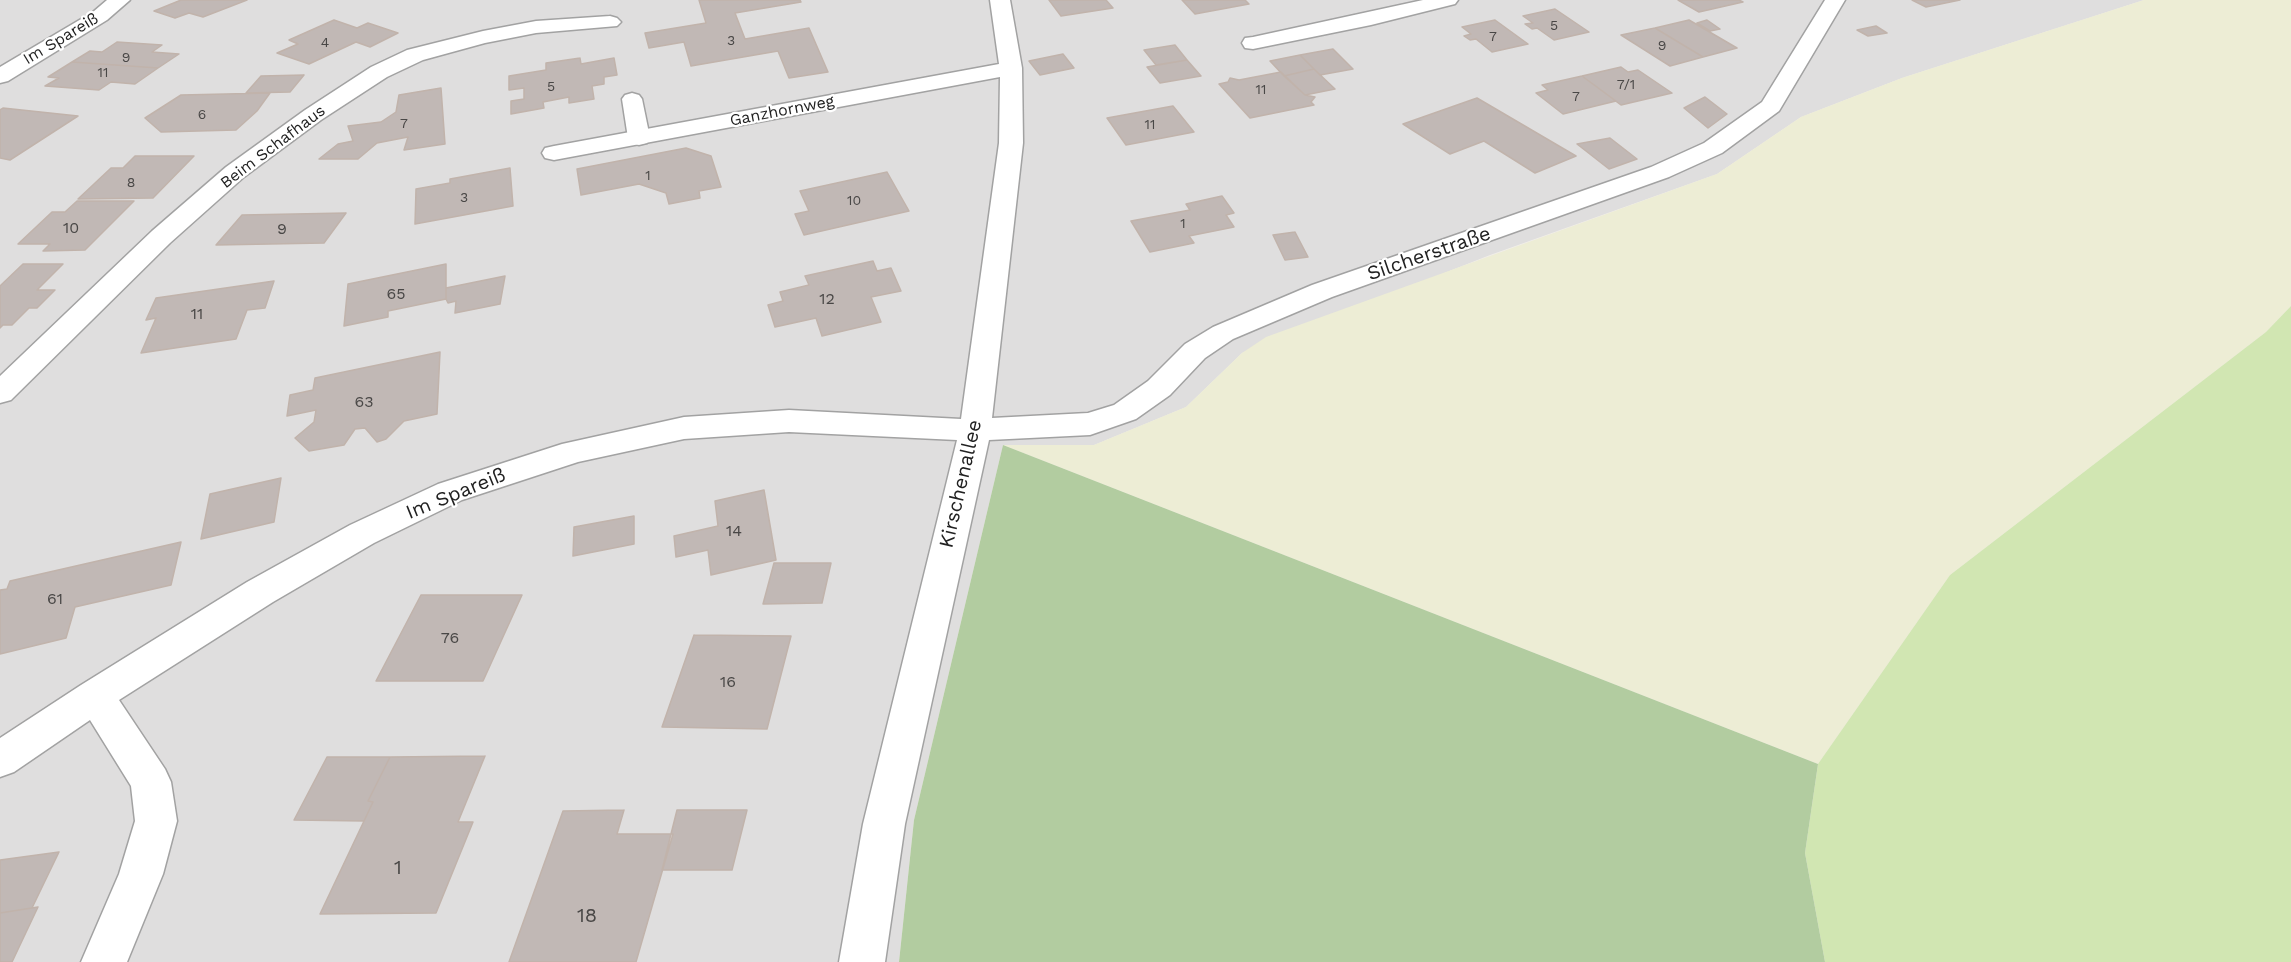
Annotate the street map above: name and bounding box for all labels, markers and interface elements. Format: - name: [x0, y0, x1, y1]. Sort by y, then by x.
- street label: Im Spareiß: [20, 9, 102, 69]
- house number: 5: [1550, 18, 1558, 34]
- house number: 7: [1489, 29, 1497, 45]
- house number: 3: [727, 33, 735, 49]
- house number: 4: [321, 35, 329, 51]
- house number: 9: [1658, 38, 1666, 54]
- house number: 9: [122, 50, 130, 66]
- house number: 11: [98, 65, 108, 81]
- house number: 7/1: [1617, 77, 1635, 93]
- house number: 5: [547, 79, 555, 95]
- house number: 11: [1256, 82, 1266, 98]
- house number: 7: [1572, 89, 1580, 105]
- street label: Ganzhornweg: [728, 91, 836, 131]
- street label: Beim Schafhaus: [217, 101, 329, 193]
- house number: 6: [198, 107, 206, 123]
- house number: 7: [400, 116, 408, 132]
- house number: 11: [1145, 117, 1155, 133]
- house number: 1: [645, 168, 651, 184]
- house number: 8: [127, 175, 135, 191]
- house number: 3: [460, 190, 468, 206]
- house number: 10: [847, 193, 861, 209]
- house number: 1: [1180, 216, 1186, 232]
- house number: 10: [63, 218, 79, 238]
- house number: 9: [277, 219, 287, 239]
- street label: Silcherstraße: [1364, 222, 1494, 286]
- house number: 65: [386, 284, 406, 304]
- house number: 12: [819, 289, 835, 309]
- house number: 11: [191, 304, 203, 324]
- house number: 63: [354, 392, 374, 412]
- street label: Kirschenallee: [935, 418, 987, 550]
- street label: Im Spareiß: [403, 463, 509, 525]
- house number: 14: [726, 521, 742, 541]
- house number: 61: [47, 589, 63, 609]
- house number: 76: [441, 628, 459, 648]
- house number: 16: [720, 672, 736, 692]
- house number: 1: [394, 856, 402, 880]
- house number: 18: [577, 904, 597, 928]

